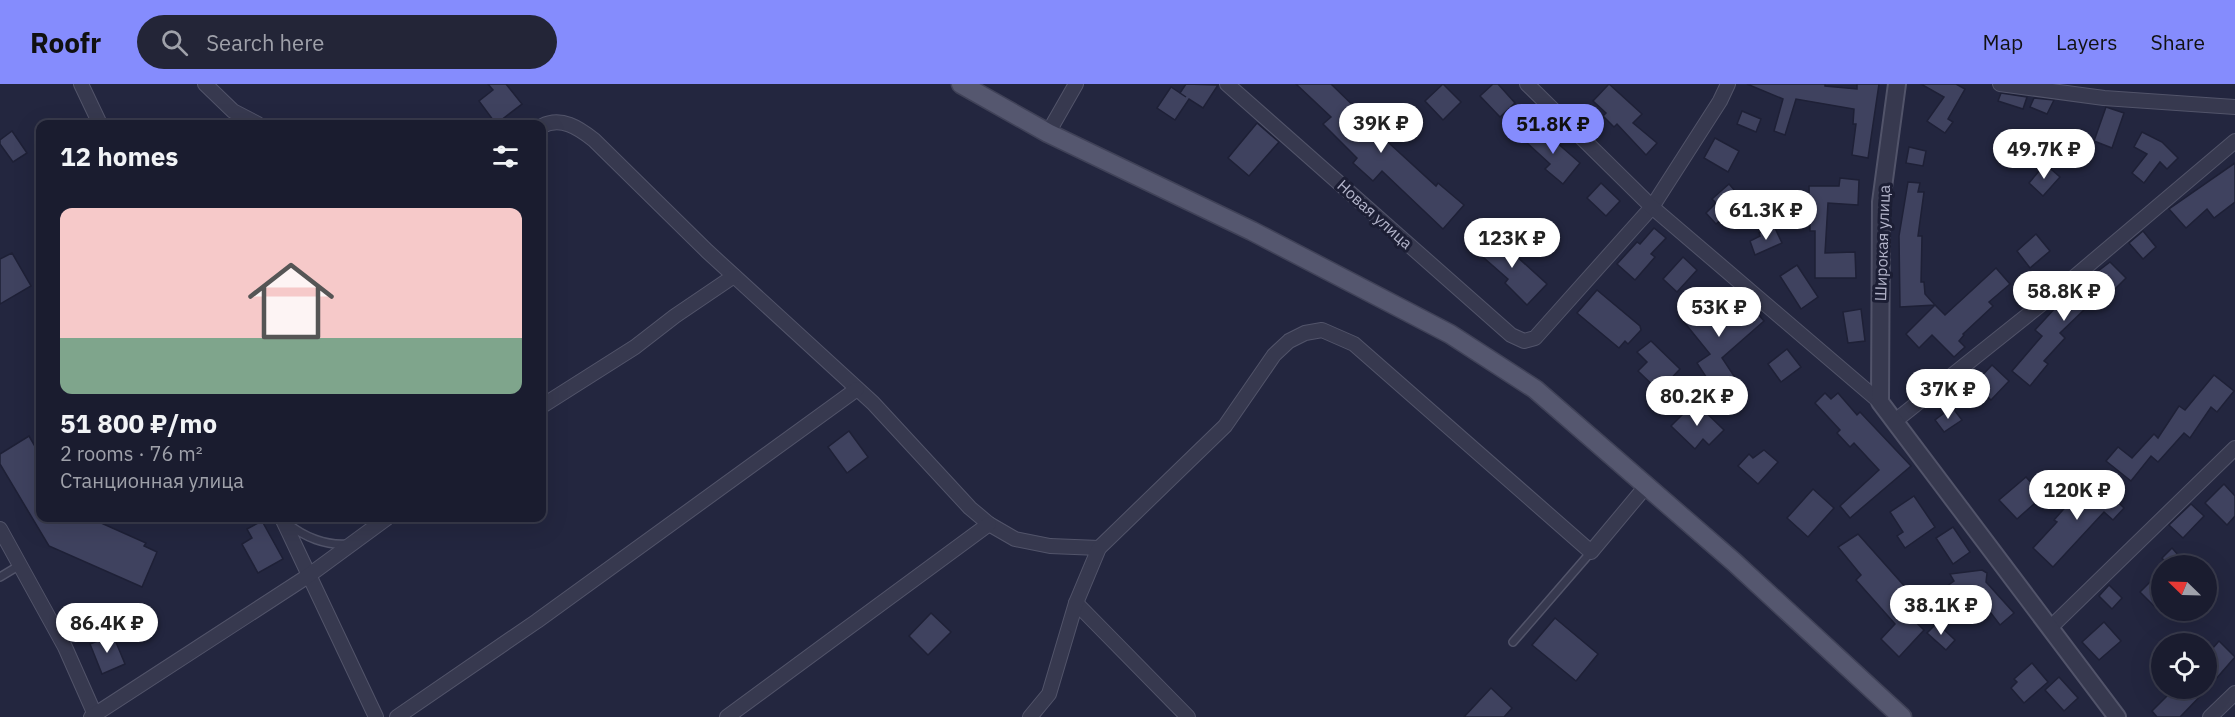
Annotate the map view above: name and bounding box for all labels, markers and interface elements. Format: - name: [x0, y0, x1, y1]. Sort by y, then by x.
- search box: [137, 15, 557, 69]
- text: Roofr: [30, 24, 101, 61]
- icon: search: [158, 26, 191, 59]
- text: Search here: [206, 28, 324, 57]
- text: Map: [1983, 28, 2023, 56]
- text: Layers: [2056, 28, 2118, 56]
- text: Share: [2151, 28, 2205, 56]
- pin: 39K ₽: [1339, 103, 1423, 154]
- pin: 51.8K ₽: [1498, 104, 1608, 155]
- text: 39K ₽: [1353, 109, 1409, 136]
- text: 51.8K ₽: [1516, 110, 1590, 137]
- pin: 49.7K ₽: [1989, 129, 2099, 180]
- text: 49.7K ₽: [2007, 135, 2081, 162]
- text: 12 homes: [60, 139, 178, 173]
- icon: filters: [489, 140, 522, 173]
- street label: Новая улица: [1333, 175, 1417, 253]
- street label: Широкая улица: [1870, 184, 1894, 302]
- pin: 61.3K ₽: [1711, 190, 1821, 241]
- text: 61.3K ₽: [1729, 196, 1803, 223]
- pin: 123K ₽: [1463, 218, 1561, 269]
- text: 123K ₽: [1478, 224, 1546, 251]
- icon: home: [237, 247, 345, 355]
- pin: 58.8K ₽: [2009, 271, 2119, 322]
- text: 58.8K ₽: [2027, 277, 2101, 304]
- pin: 53K ₽: [1677, 287, 1761, 338]
- text: 53K ₽: [1691, 293, 1747, 320]
- pin: 37K ₽: [1906, 369, 1990, 420]
- text: 37K ₽: [1920, 375, 1976, 402]
- pin: 80.2K ₽: [1642, 376, 1752, 427]
- text: 80.2K ₽: [1660, 382, 1734, 409]
- text: 51 800 ₽/mo: [60, 406, 217, 440]
- text: 2 rooms · 76 m²: [60, 440, 203, 467]
- text: Станционная улица: [60, 467, 244, 494]
- pin: 120K ₽: [2028, 470, 2126, 521]
- text: 120K ₽: [2043, 476, 2111, 503]
- north arrow: [2151, 555, 2217, 621]
- map controls: [2151, 555, 2217, 699]
- pin: 38.1K ₽: [1886, 585, 1996, 636]
- text: 38.1K ₽: [1904, 591, 1978, 618]
- pin: 86.4K ₽: [52, 603, 162, 654]
- text: 86.4K ₽: [70, 609, 144, 636]
- button: locate: [2151, 633, 2217, 699]

